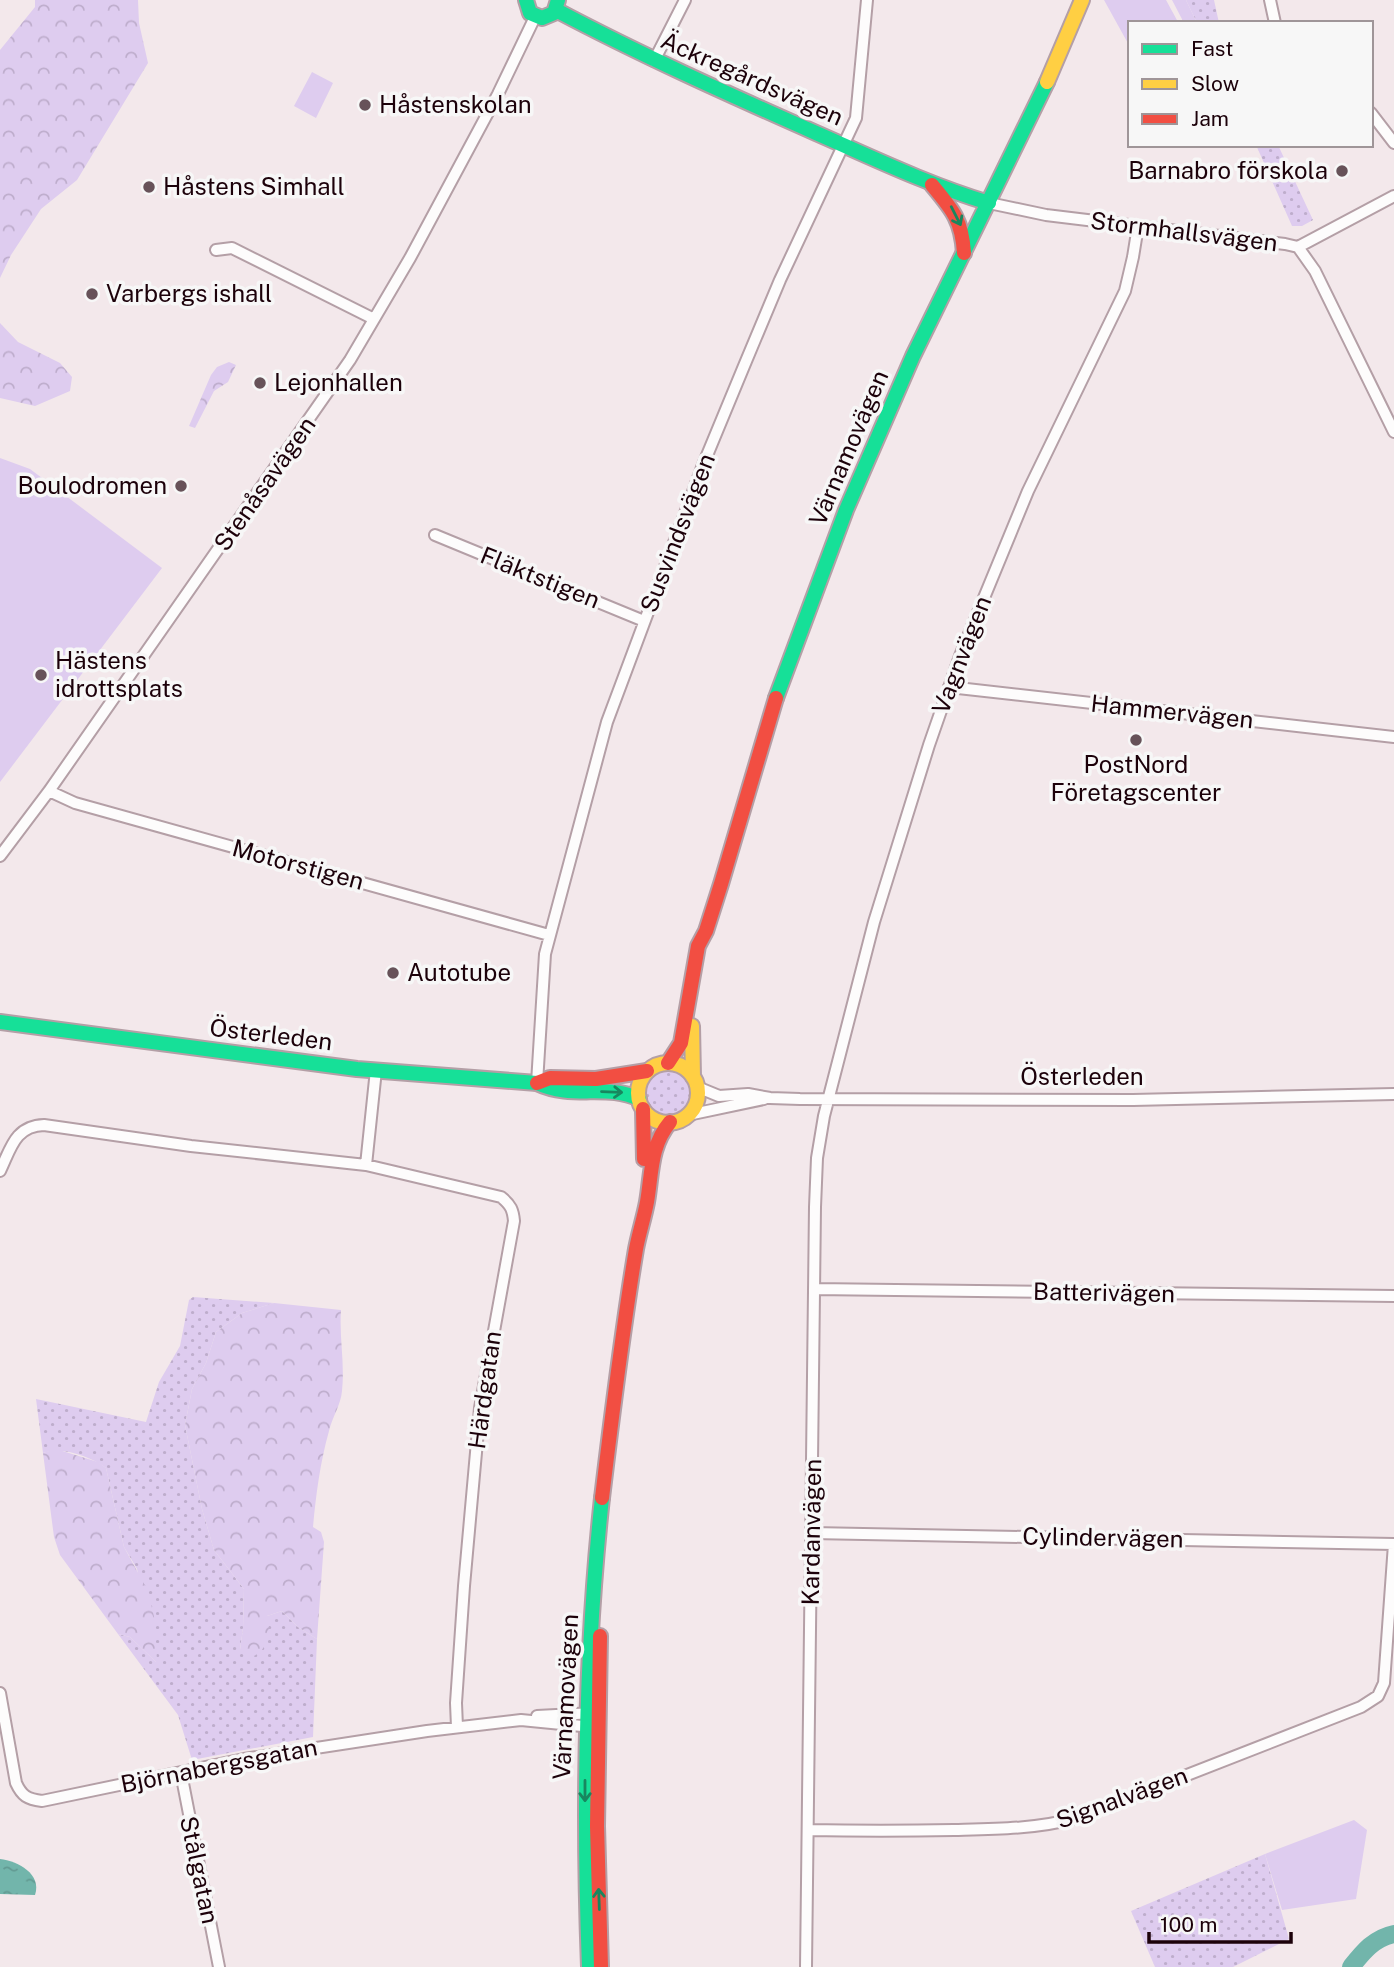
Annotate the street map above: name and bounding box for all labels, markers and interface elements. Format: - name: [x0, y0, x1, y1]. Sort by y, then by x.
- legend: [1128, 21, 1373, 147]
- street label: Äckregårdsvägen: [657, 25, 848, 131]
- text: Fast: [1191, 36, 1233, 61]
- text: Slow: [1191, 71, 1239, 96]
- place label: Håstenskolan: [379, 90, 532, 118]
- marker: Håstenskolan: [357, 97, 373, 113]
- text: Jam: [1191, 106, 1229, 131]
- place label: Barnabro förskola: [1128, 156, 1328, 184]
- marker: Barnabro förskola: [1334, 163, 1350, 179]
- place label: Håstens Simhall: [163, 172, 345, 200]
- marker: Håstens Simhall: [141, 179, 157, 195]
- one-way arrow: [949, 205, 963, 226]
- street label: Stormhallsvägen: [1089, 206, 1279, 256]
- place label: Varbergs ishall: [106, 279, 272, 307]
- marker: Varbergs ishall: [84, 286, 100, 302]
- street label: Värnamovägen: [803, 366, 893, 529]
- place label: Lejonhallen: [274, 368, 403, 396]
- marker: Lejonhallen: [252, 375, 268, 391]
- street label: Stenåsavägen: [208, 411, 321, 556]
- street label: Susvindsvägen: [634, 449, 720, 616]
- place label: Boulodromen: [18, 471, 167, 499]
- marker: Boulodromen: [173, 478, 189, 494]
- street label: Fläktstigen: [477, 540, 604, 614]
- street label: Vagnvägen: [926, 592, 996, 717]
- place label: Hästens idrottsplats: [55, 646, 183, 702]
- marker: Hästens idrottsplats: [33, 667, 49, 683]
- street label: Hammervägen: [1089, 689, 1255, 733]
- marker: PostNord Företagscenter: [1128, 732, 1144, 748]
- place label: PostNord Företagscenter: [1051, 750, 1221, 806]
- street label: Motorstigen: [229, 833, 367, 895]
- place label: Autotube: [407, 958, 511, 986]
- marker: Autotube: [385, 965, 401, 981]
- street label: Österleden: [208, 1012, 334, 1055]
- street label: Österleden: [1020, 1061, 1144, 1090]
- one-way arrow: [600, 1085, 623, 1098]
- street label: Batterivägen: [1033, 1277, 1175, 1307]
- street label: Härdgatan: [462, 1329, 506, 1451]
- street label: Kardanvägen: [796, 1458, 826, 1606]
- street label: Cylindervägen: [1022, 1522, 1184, 1552]
- street label: Värnamovägen: [547, 1613, 583, 1781]
- street label: Björnabergsgatan: [118, 1732, 319, 1798]
- street label: Signalvägen: [1052, 1760, 1191, 1834]
- one-way arrow: [578, 1779, 592, 1802]
- street label: Stålgatan: [175, 1813, 225, 1926]
- one-way arrow: [592, 1888, 605, 1911]
- scale bar: [1149, 1900, 1291, 1944]
- text: 100 m: [1160, 1912, 1217, 1937]

